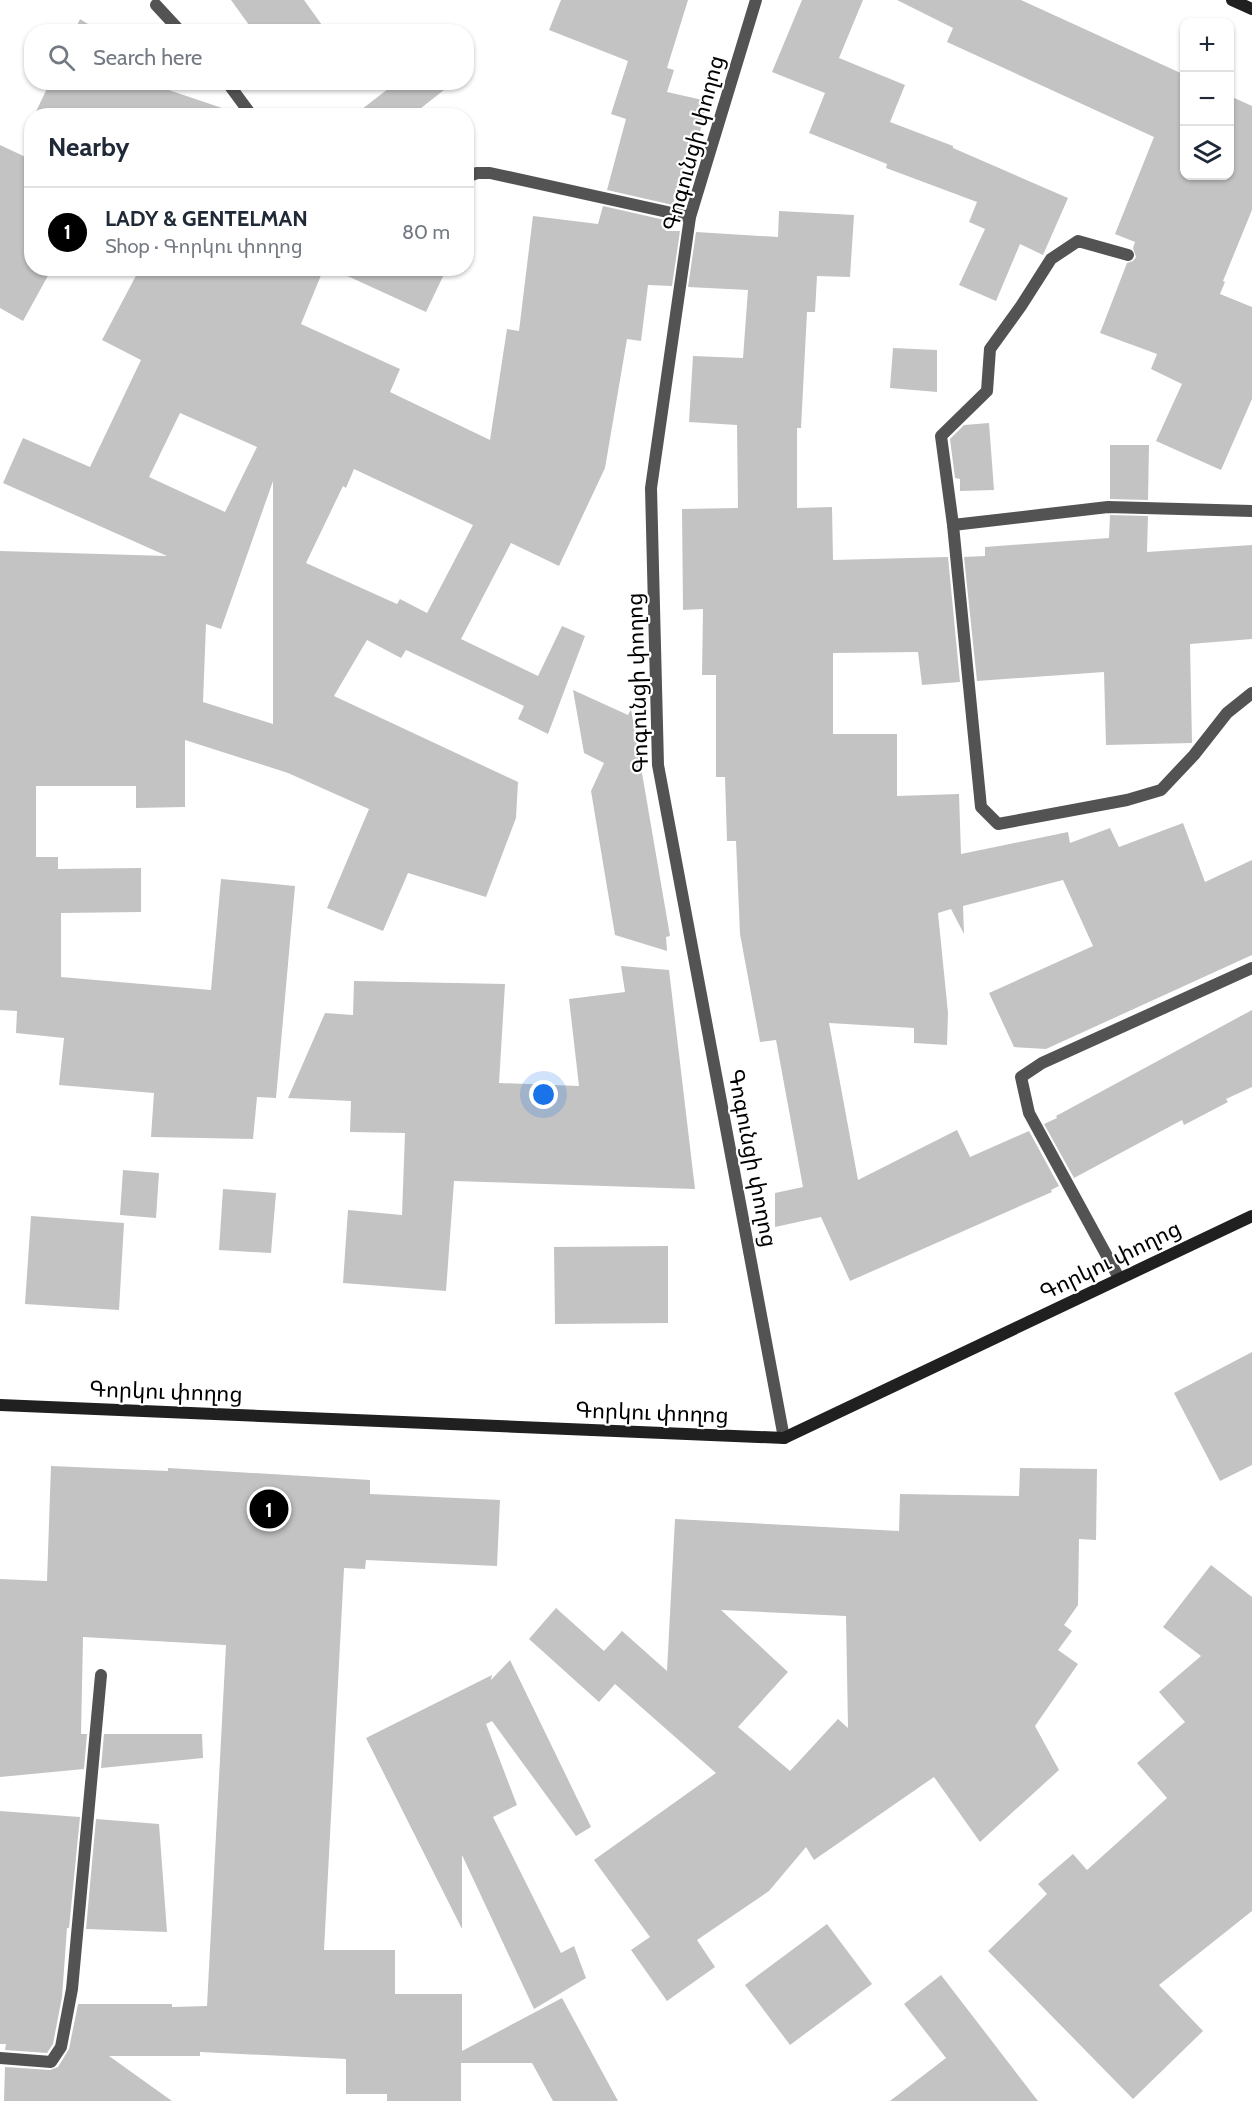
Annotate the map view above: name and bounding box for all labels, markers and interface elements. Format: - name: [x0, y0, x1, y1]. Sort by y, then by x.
- map controls: [1180, 18, 1234, 180]
- button: +: [1180, 18, 1234, 72]
- search box: [24, 24, 474, 90]
- icon: search: [45, 41, 78, 74]
- text: Search here: [93, 44, 202, 71]
- street label: Գոգունցի փողոց: [657, 52, 730, 234]
- button: −: [1180, 72, 1234, 126]
- button: layers: [1180, 126, 1234, 180]
- text: Nearby: [48, 131, 129, 163]
- text: LADY & GENTELMAN: [105, 205, 308, 232]
- text: 1: [64, 220, 71, 244]
- text: 80 m: [402, 220, 450, 244]
- text: Shop · Գորկու փողոց: [105, 234, 303, 258]
- street label: Գոգունցի փողոց: [621, 592, 654, 774]
- street label: Գոգունցի փողոց: [722, 1067, 783, 1249]
- your location: [529, 1080, 558, 1109]
- street label: Գորկու փողոց: [1035, 1215, 1185, 1306]
- street label: Գորկու փողոց: [89, 1375, 243, 1408]
- street label: Գորկու փողոց: [575, 1396, 729, 1429]
- pin: 1: [250, 1486, 288, 1532]

